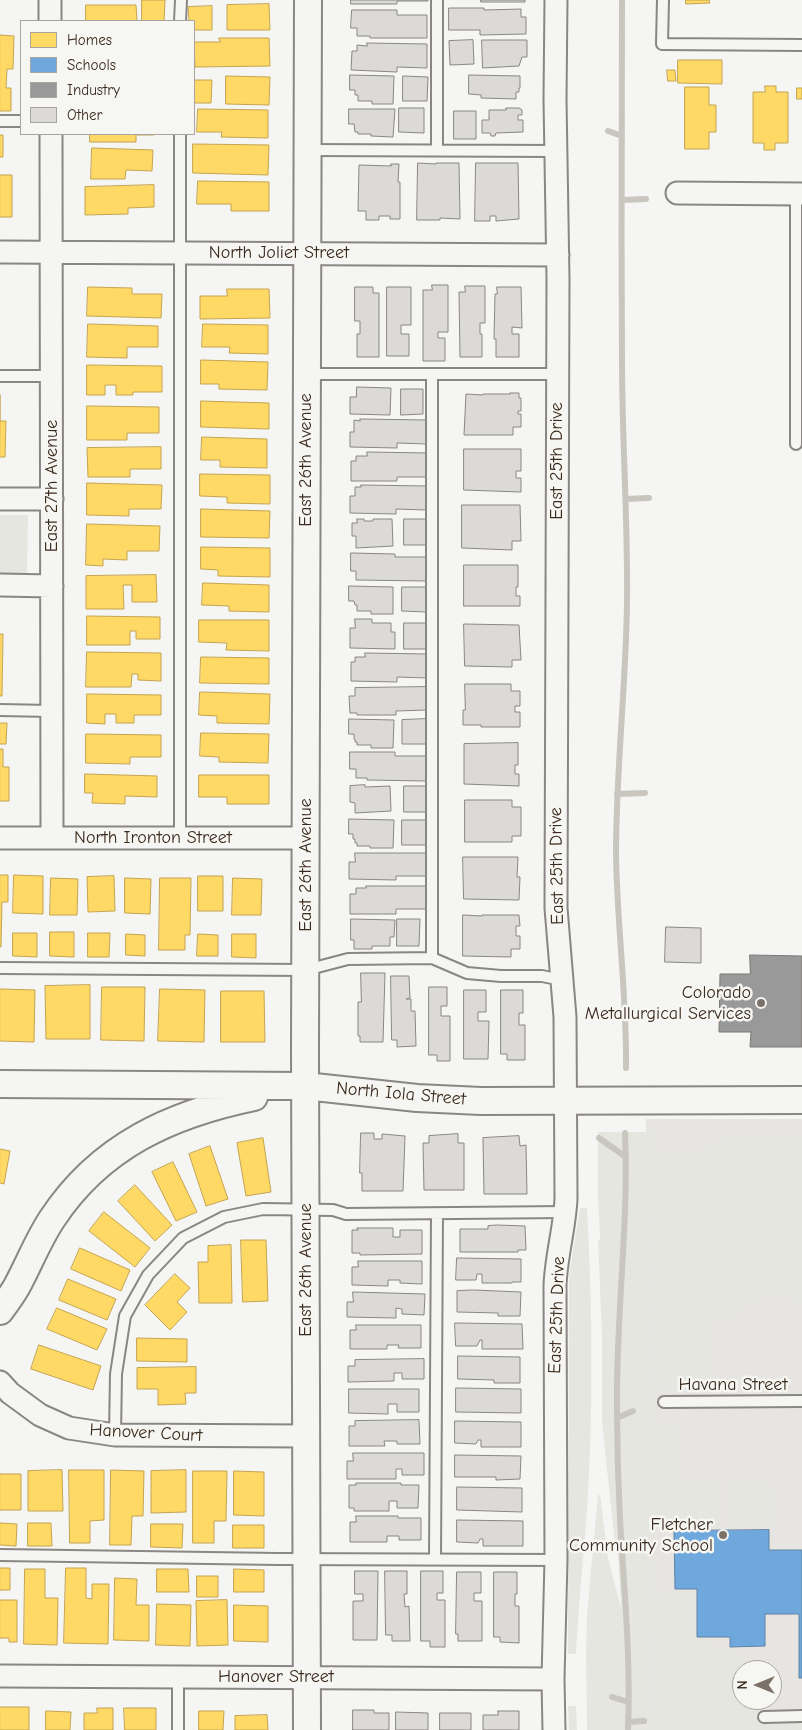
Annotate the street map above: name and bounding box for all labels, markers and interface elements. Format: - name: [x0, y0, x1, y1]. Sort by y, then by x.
- legend: [20, 20, 195, 135]
- text: Homes: [67, 31, 112, 49]
- text: Schools: [67, 56, 116, 74]
- text: Industry: [67, 81, 120, 99]
- text: Other: [67, 106, 102, 124]
- street label: North Joliet Street: [209, 242, 349, 264]
- street label: East 26th Avenue: [295, 393, 317, 527]
- street label: East 25th Drive: [546, 402, 568, 520]
- street label: East 27th Avenue: [41, 420, 63, 552]
- street label: East 26th Avenue: [295, 798, 317, 932]
- street label: East 25th Drive: [545, 807, 569, 925]
- street label: North Ironton Street: [74, 827, 232, 849]
- place label: Colorado Metallurgical Services: [585, 982, 751, 1024]
- marker: Colorado Metallurgical Services: [755, 997, 767, 1009]
- street label: North Iola Street: [335, 1078, 467, 1110]
- street label: East 26th Avenue: [295, 1203, 317, 1337]
- street label: East 25th Drive: [544, 1256, 570, 1374]
- street label: Havana Street: [678, 1374, 788, 1396]
- street label: Hanover Court: [89, 1419, 203, 1447]
- place label: Fletcher Community School: [569, 1514, 713, 1556]
- marker: Fletcher Community School: [717, 1529, 729, 1541]
- north arrow: [732, 1660, 782, 1710]
- street label: Hanover Street: [218, 1666, 334, 1688]
- text: N: [734, 1680, 751, 1690]

